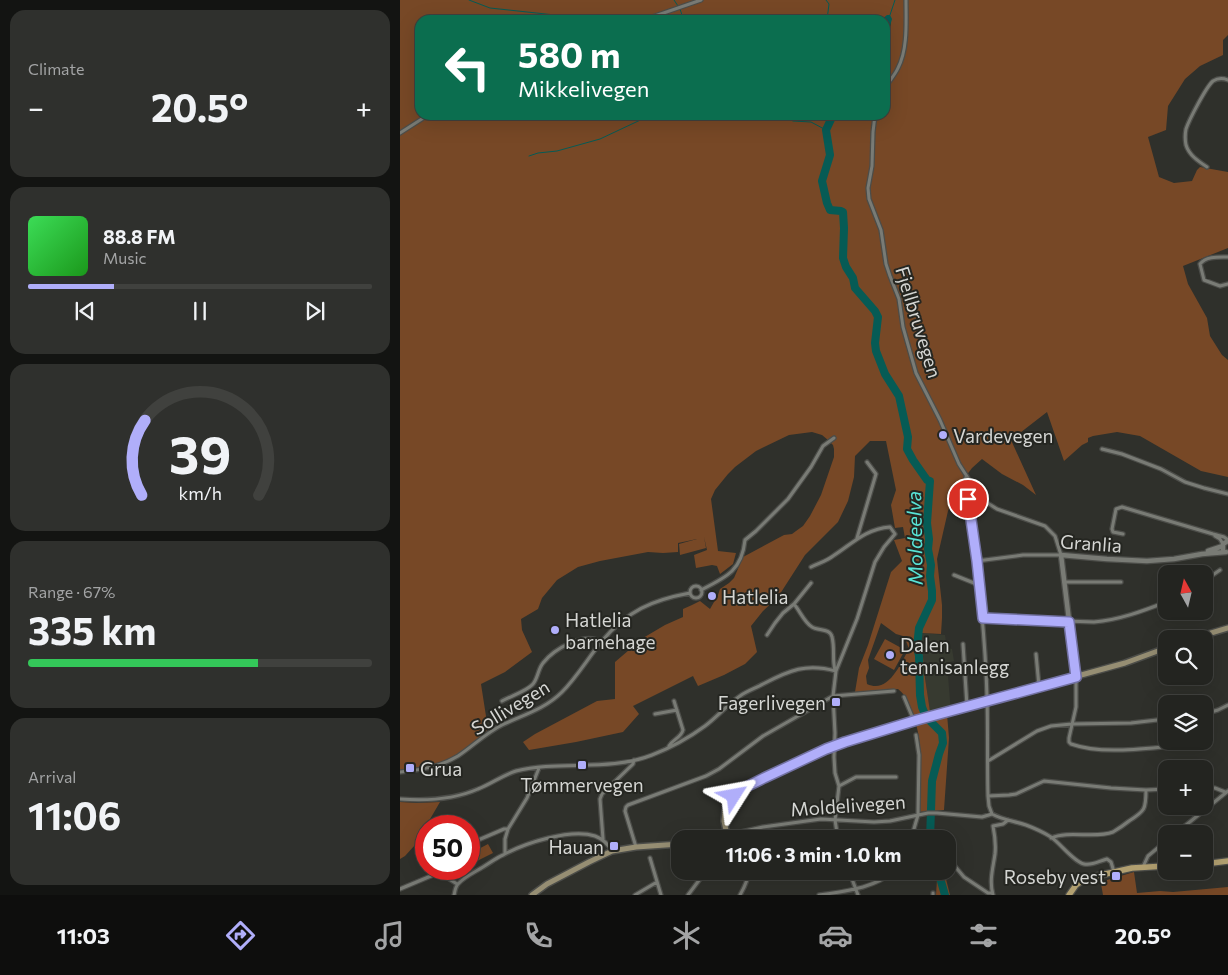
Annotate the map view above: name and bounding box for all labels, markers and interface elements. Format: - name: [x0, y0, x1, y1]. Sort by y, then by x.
- text: 580 m: [518, 32, 621, 75]
- icon: left: [435, 35, 500, 100]
- text: Climate: [28, 59, 84, 78]
- text: Mikkelivegen: [518, 75, 649, 102]
- text: 20.5°: [151, 83, 248, 130]
- text: −: [28, 90, 44, 124]
- text: +: [356, 90, 372, 124]
- text: 88.8 FM: [103, 225, 176, 248]
- text: Music: [103, 248, 147, 267]
- street label: Fjellbruvegen: [891, 264, 947, 380]
- icon: previous: [71, 297, 99, 325]
- icon: pause: [186, 297, 214, 325]
- icon: next: [301, 297, 329, 325]
- text: 39: [169, 421, 231, 485]
- place label: Vardevegen: [953, 424, 1053, 447]
- marker: Vardevegen: [937, 429, 949, 441]
- pin: [947, 478, 989, 520]
- text: km/h: [178, 482, 222, 504]
- icon: arrive: [954, 485, 982, 513]
- water label: Moldeelva: [901, 491, 927, 585]
- street label: Granlia: [1059, 529, 1123, 557]
- north arrow: [1158, 565, 1212, 620]
- map controls: [1158, 565, 1213, 880]
- text: Range · 67%: [28, 582, 115, 601]
- place label: Hatlelia: [722, 585, 788, 608]
- marker: Hatlelia: [706, 590, 718, 602]
- text: 335 km: [28, 606, 156, 653]
- place label: Hatlelia barnehage: [565, 608, 656, 653]
- marker: Hatlelia barnehage: [549, 624, 561, 636]
- button: search: [1158, 630, 1213, 685]
- place label: Dalen tennisanlegg: [900, 633, 1009, 678]
- marker: Dalen tennisanlegg: [884, 649, 896, 661]
- street label: Sollivegen: [467, 675, 553, 739]
- place label: Fagerlivegen: [718, 691, 826, 714]
- button: layers: [1158, 695, 1213, 750]
- marker: Fagerlivegen: [830, 696, 842, 708]
- place label: Grua: [420, 757, 462, 780]
- marker: Tømmervegen: [576, 759, 588, 771]
- button: +: [1158, 760, 1213, 815]
- marker: Grua: [404, 762, 416, 774]
- text: Arrival: [28, 767, 76, 786]
- position arrow: [707, 769, 759, 821]
- place label: Tømmervegen: [520, 773, 644, 796]
- street label: Moldelivegen: [790, 790, 906, 820]
- text: 11:06: [28, 791, 121, 838]
- speed limit sign: 50: [415, 815, 480, 880]
- button: −: [1158, 825, 1213, 880]
- place label: Hauan: [548, 835, 604, 858]
- marker: Hauan: [608, 840, 620, 852]
- text: 11:06 · 3 min · 1.0 km: [726, 843, 901, 866]
- place label: Roseby vest: [1004, 865, 1106, 888]
- marker: Roseby vest: [1110, 870, 1122, 882]
- icon: directions: [223, 918, 258, 953]
- icon: music: [372, 918, 407, 953]
- icon: phone: [521, 918, 556, 953]
- icon: climate: [669, 918, 704, 953]
- icon: car: [818, 918, 853, 953]
- icon: filters: [966, 918, 1001, 953]
- text: 11:03: [57, 922, 110, 949]
- text: 20.5°: [1115, 922, 1171, 949]

